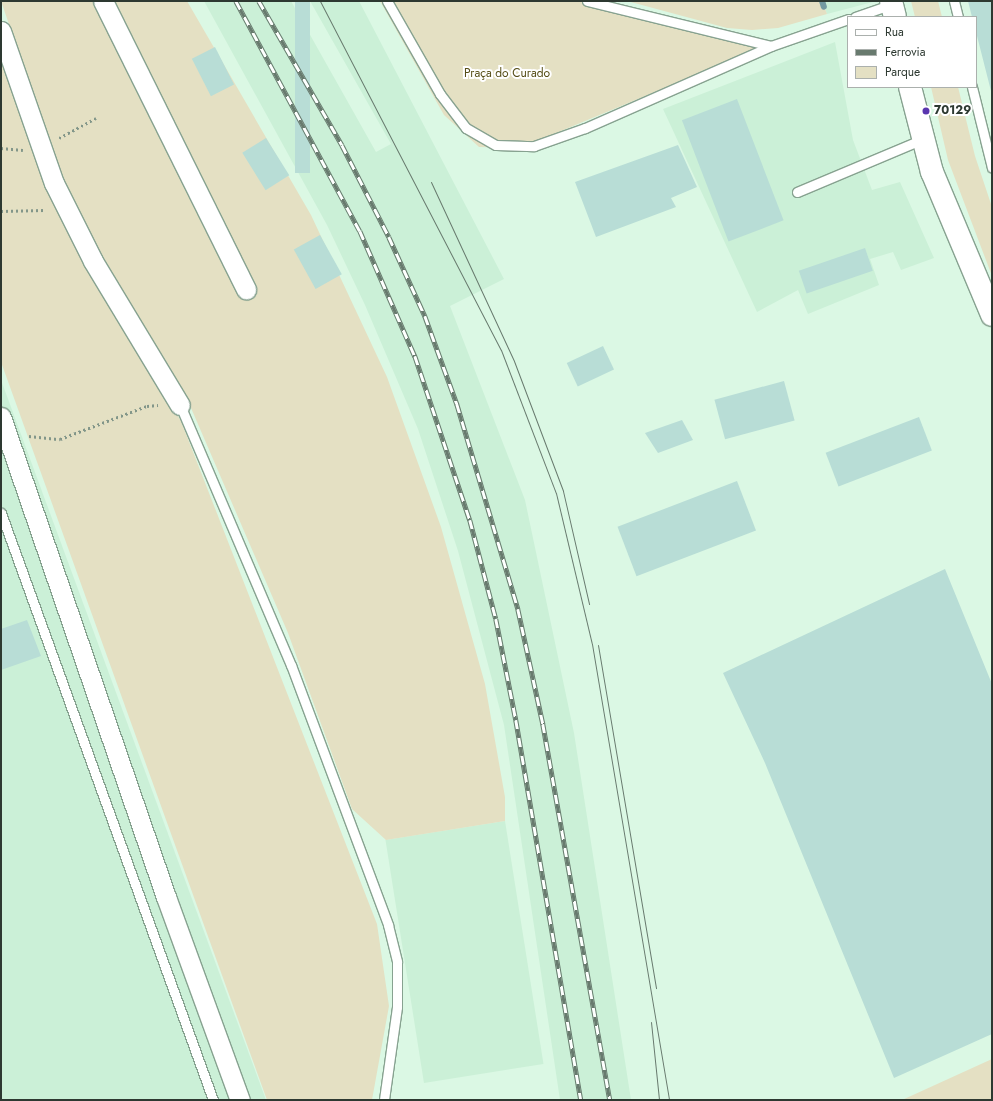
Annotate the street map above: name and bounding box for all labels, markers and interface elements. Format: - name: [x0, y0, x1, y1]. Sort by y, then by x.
- legend: [847, 16, 977, 88]
- text: Rua: [885, 23, 904, 41]
- text: Ferrovia: [885, 43, 925, 61]
- text: Parque: [885, 63, 920, 81]
- park label: Praça do Curado: [464, 67, 550, 81]
- place label: 70129: [934, 104, 971, 118]
- marker: 70129: [921, 106, 931, 116]

